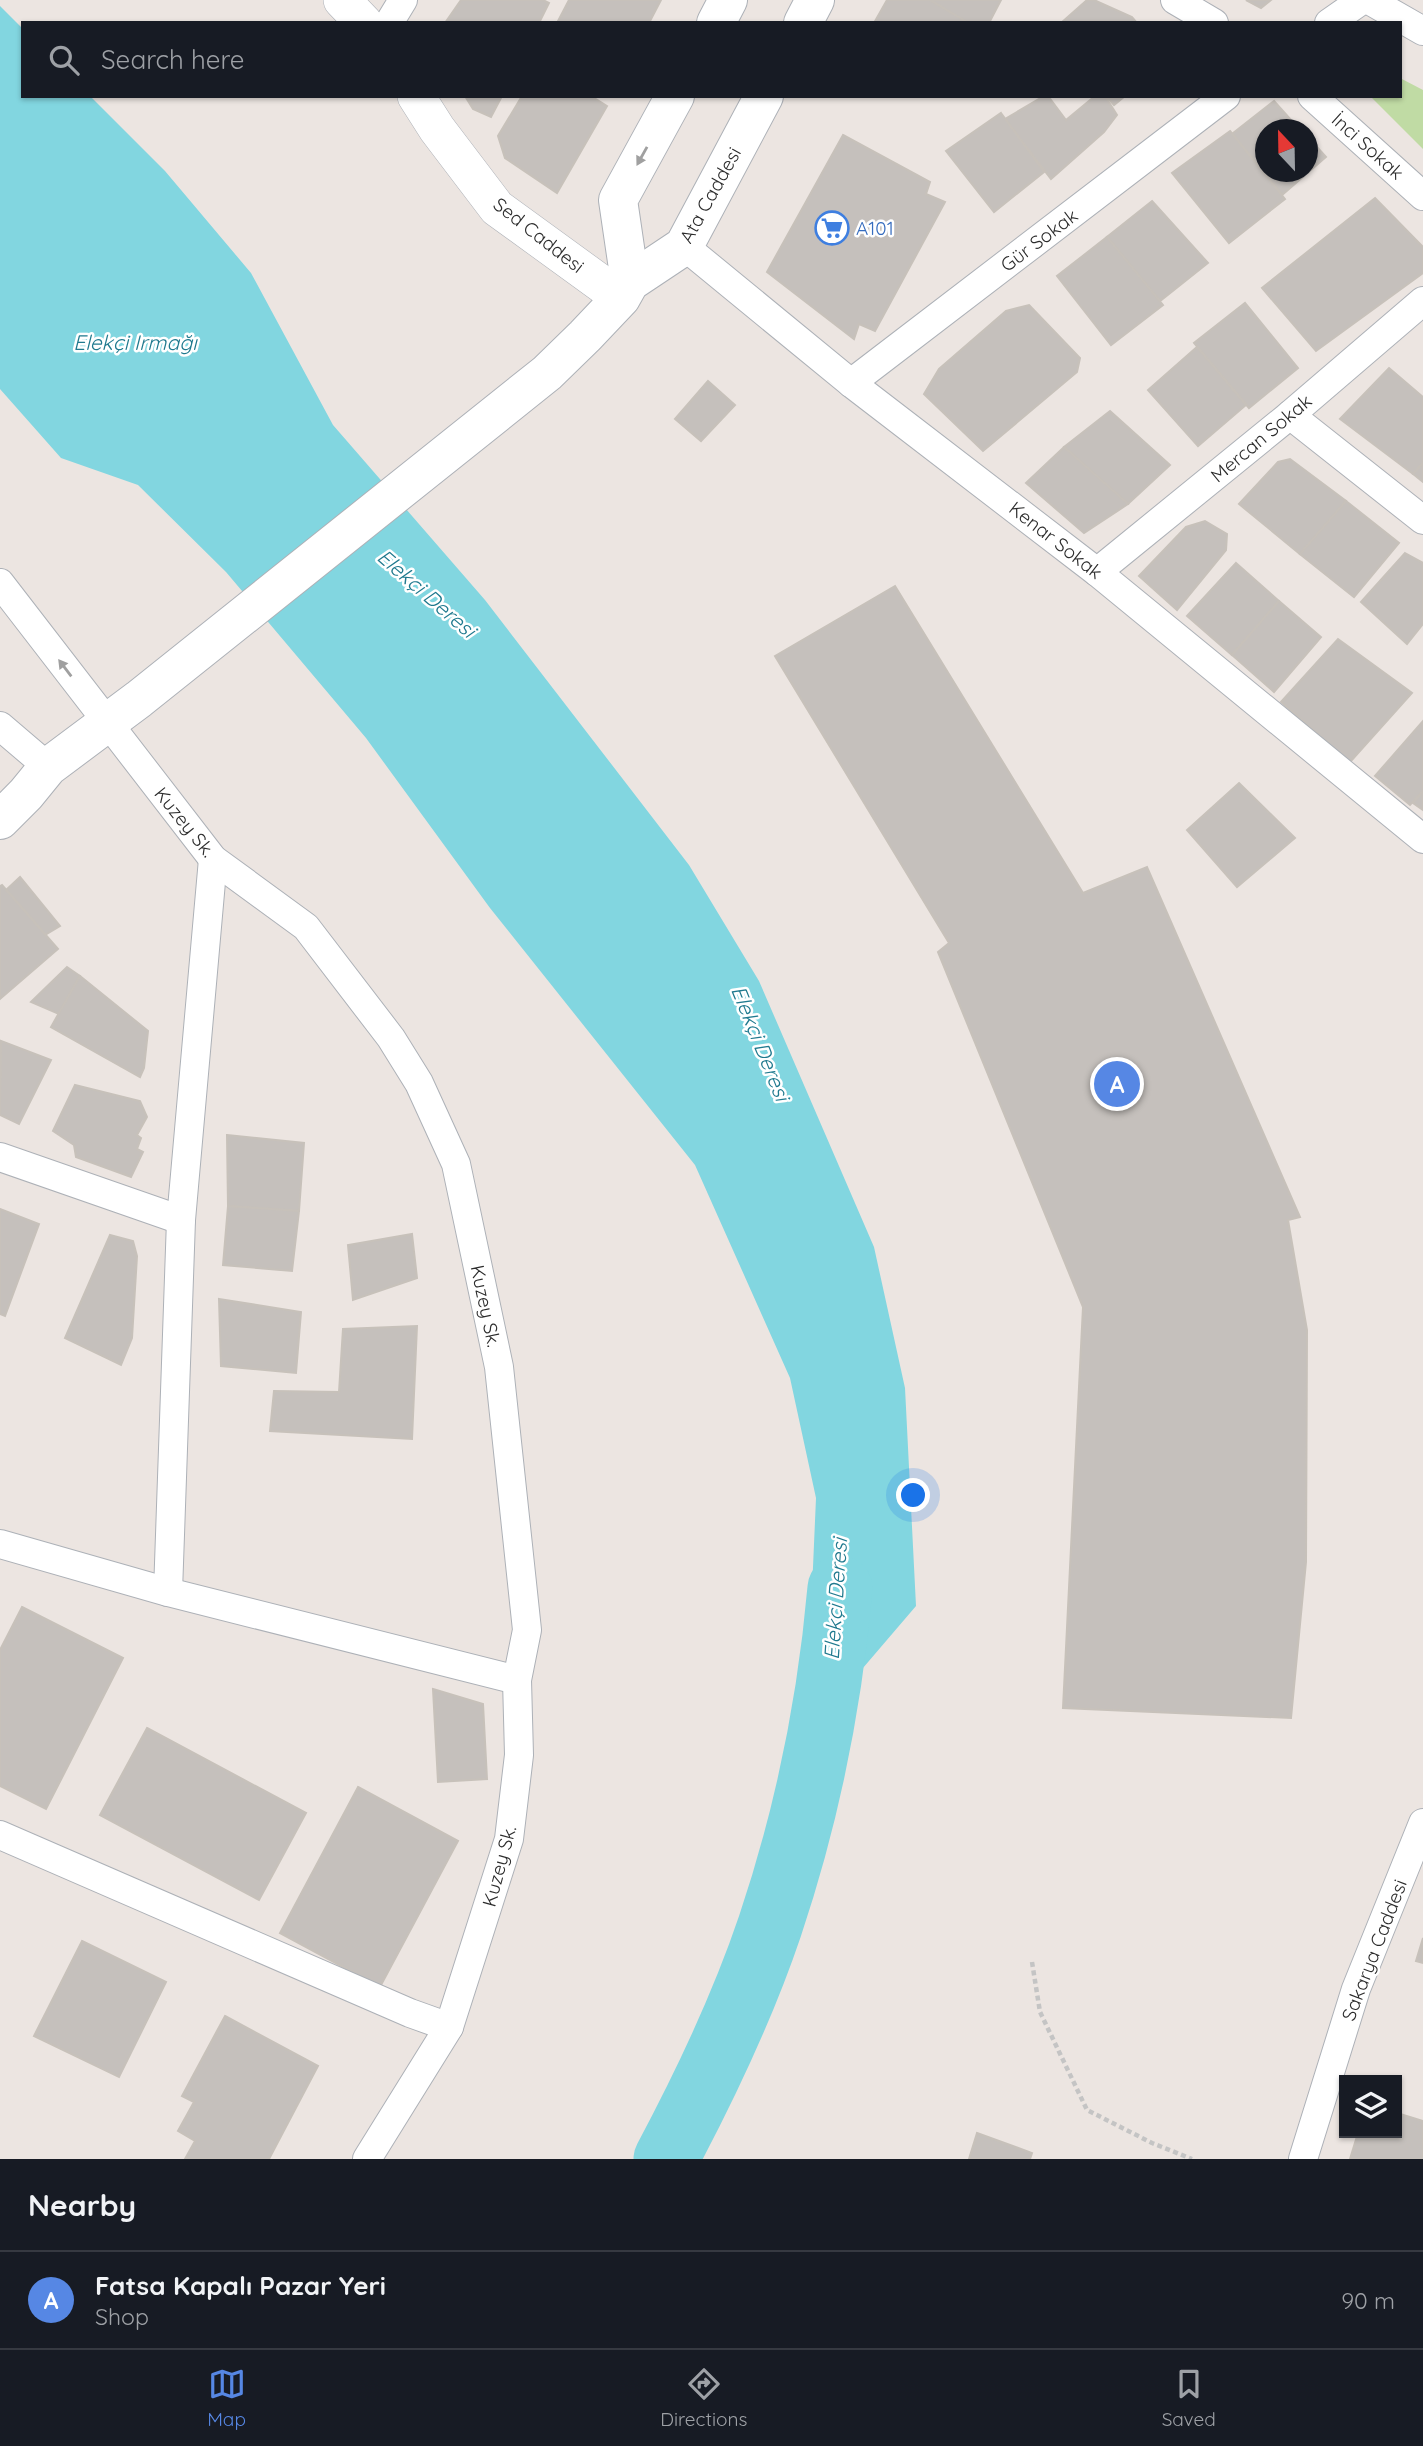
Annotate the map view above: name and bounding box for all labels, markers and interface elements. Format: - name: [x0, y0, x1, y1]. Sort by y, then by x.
- search box: [21, 21, 1402, 98]
- icon: search: [45, 41, 83, 79]
- text: Search here: [101, 43, 245, 76]
- street label: İnci Sokak: [1327, 107, 1409, 185]
- north arrow: [1255, 119, 1318, 182]
- street label: Ata Caddesi: [674, 143, 746, 247]
- one-way arrow: [636, 146, 648, 166]
- street label: Sed Caddesi: [489, 192, 589, 278]
- street label: Gür Sokak: [996, 203, 1082, 277]
- supermarket icon: A101: [813, 209, 851, 247]
- place label: A101: [856, 216, 894, 240]
- water label: Elekçi Irmağı: [73, 329, 198, 355]
- street label: Mercan Sokak: [1205, 389, 1317, 487]
- street label: Kenar Sokak: [1004, 496, 1108, 584]
- water label: Elekçi Deresi: [373, 543, 483, 644]
- one-way arrow: [59, 659, 73, 677]
- street label: Kuzey Sk.: [149, 782, 221, 862]
- water label: Elekçi Deresi: [726, 982, 797, 1107]
- pin: A: [1094, 1058, 1140, 1110]
- street label: Kuzey Sk.: [466, 1263, 506, 1349]
- your location: [896, 1478, 930, 1512]
- water label: Elekçi Deresi: [818, 1535, 852, 1661]
- street label: Kuzey Sk.: [477, 1823, 521, 1909]
- street label: Sakarya Caddesi: [1336, 1876, 1412, 2024]
- map controls: [1339, 2075, 1402, 2138]
- button: layers: [1339, 2075, 1402, 2138]
- text: Nearby: [28, 2186, 136, 2224]
- text: Fatsa Kapalı Pazar Yeri: [95, 2269, 386, 2302]
- text: A: [44, 2286, 58, 2315]
- text: 90 m: [1341, 2286, 1395, 2315]
- text: Shop: [95, 2302, 149, 2331]
- tab: Map: [207, 2365, 246, 2431]
- tab: Directions: [660, 2365, 747, 2431]
- tab: Saved: [1162, 2365, 1216, 2431]

